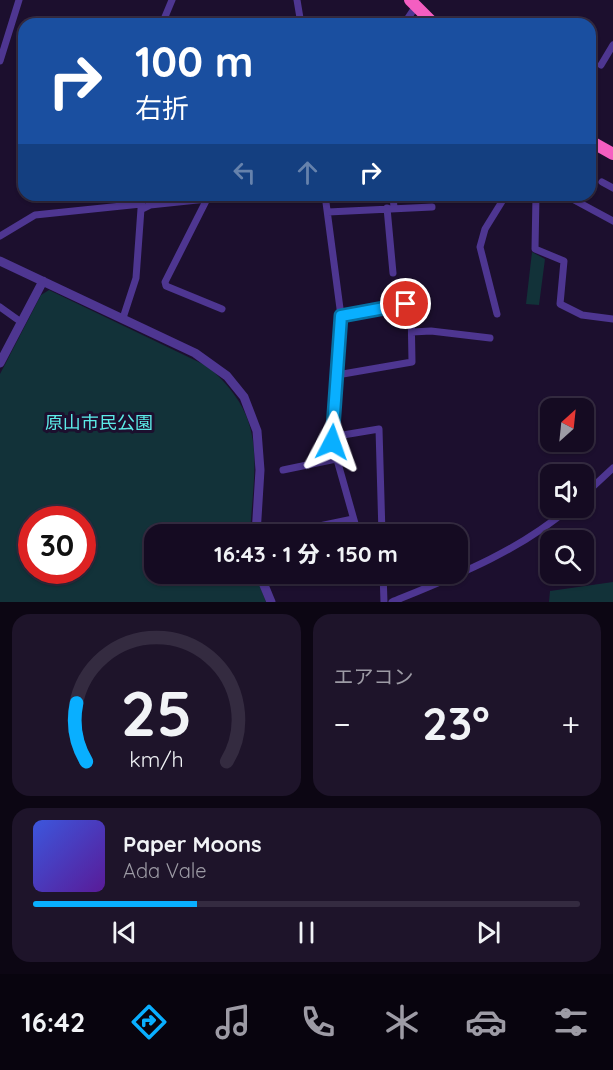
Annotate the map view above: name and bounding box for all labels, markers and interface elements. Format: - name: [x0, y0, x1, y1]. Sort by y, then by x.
- text: 100 m: [135, 35, 253, 88]
- icon: right: [36, 42, 114, 120]
- text: 右折: [135, 91, 189, 125]
- icon: left: [228, 156, 261, 189]
- icon: ahead: [291, 156, 324, 189]
- icon: right: [354, 156, 387, 189]
- pin: [380, 278, 431, 329]
- icon: arrive: [389, 287, 422, 320]
- north arrow: [540, 398, 594, 452]
- map controls: [540, 398, 594, 584]
- position arrow: [300, 410, 364, 474]
- park label: 原山市民公園: [45, 411, 153, 434]
- button: sound: [540, 464, 594, 518]
- speed limit sign: 30: [18, 506, 96, 584]
- button: search: [540, 530, 594, 584]
- text: 16:43 · 1 分 · 150 m: [214, 540, 398, 568]
- text: エアコン: [334, 664, 414, 689]
- text: 25: [121, 674, 192, 752]
- text: 23°: [422, 695, 490, 751]
- text: −: [334, 703, 351, 744]
- text: +: [561, 703, 580, 744]
- text: km/h: [129, 746, 183, 772]
- text: Paper Moons: [123, 830, 262, 858]
- text: Ada Vale: [123, 858, 207, 883]
- icon: previous: [108, 916, 141, 949]
- icon: pause: [290, 916, 323, 949]
- icon: next: [472, 916, 505, 949]
- icon: directions: [128, 1001, 170, 1043]
- icon: music: [212, 1001, 254, 1043]
- icon: phone: [297, 1001, 339, 1043]
- icon: climate: [381, 1001, 423, 1043]
- icon: car: [465, 1001, 507, 1043]
- icon: filters: [550, 1001, 592, 1043]
- text: 16:42: [21, 1005, 85, 1039]

